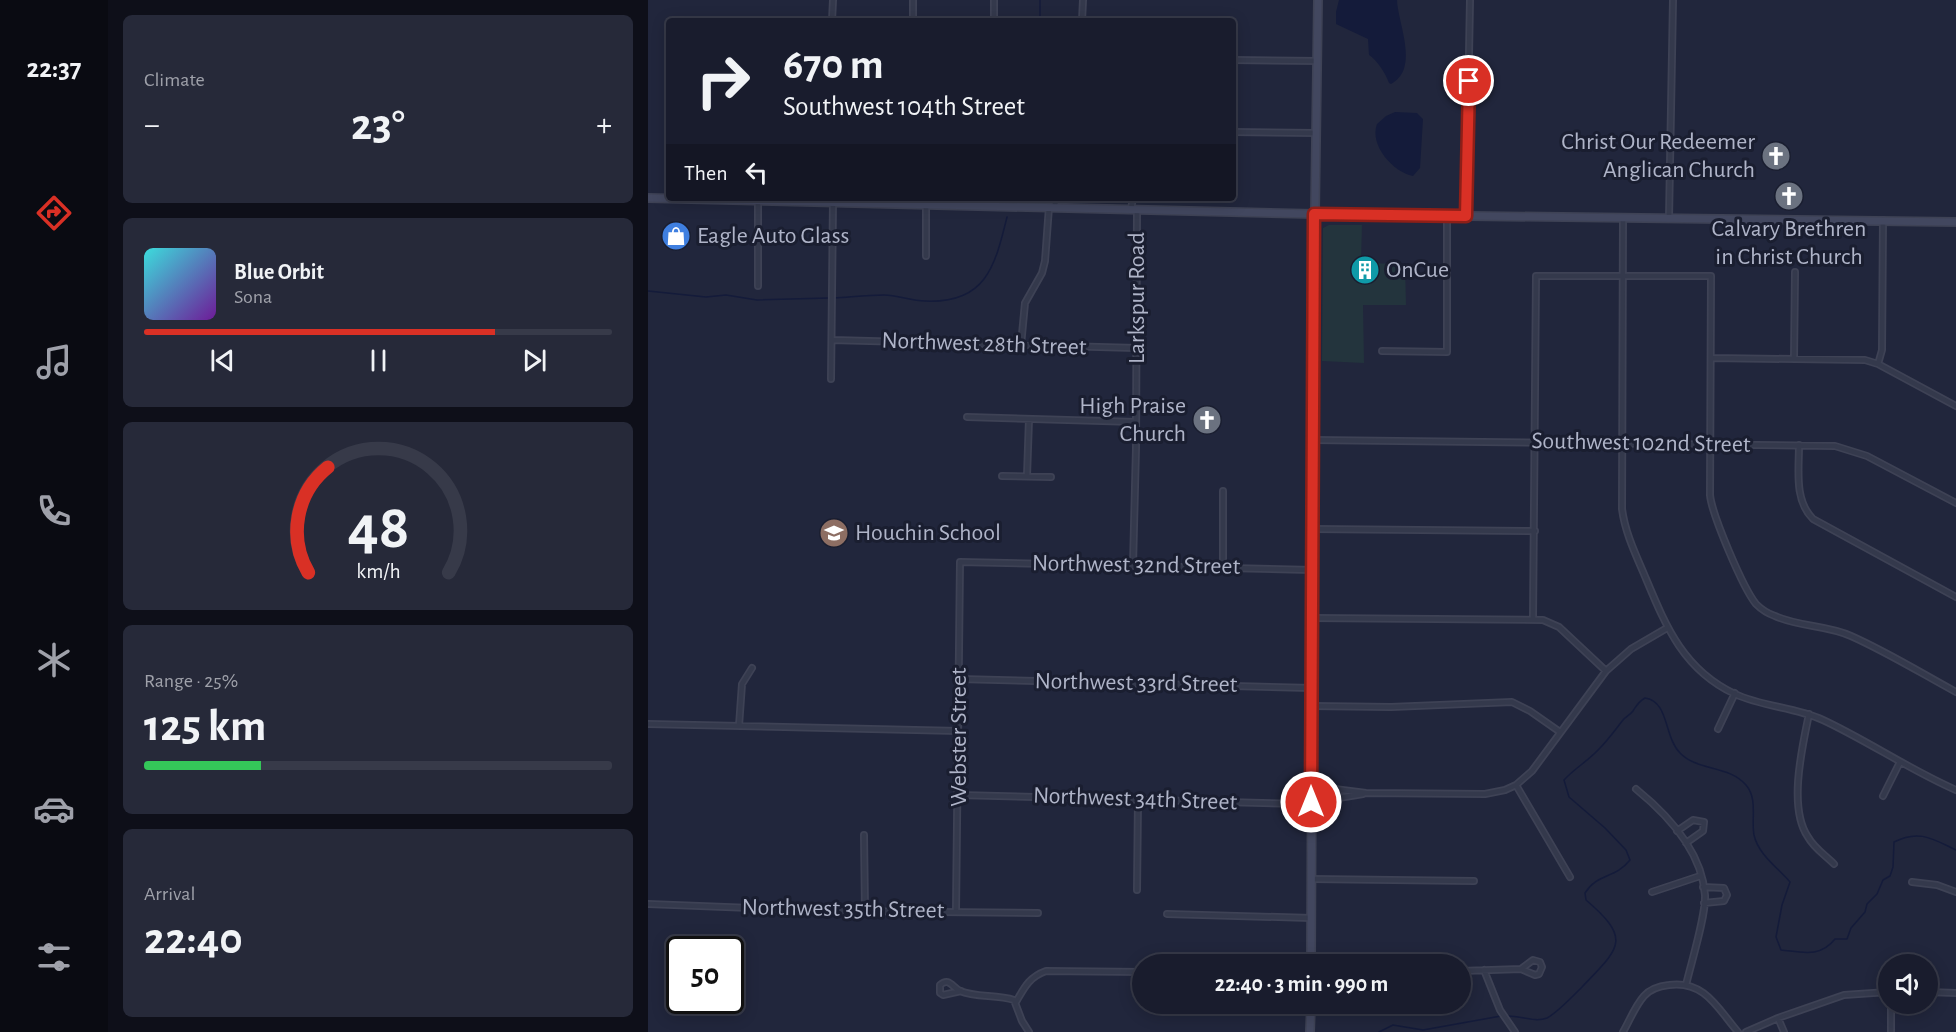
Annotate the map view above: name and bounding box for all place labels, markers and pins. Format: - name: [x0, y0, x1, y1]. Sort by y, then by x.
- pin: [1443, 55, 1494, 106]
- place label: Christ Our Redeemer Anglican Church: [1561, 130, 1755, 182]
- church icon: Christ Our Redeemer Anglican Church: [1760, 140, 1792, 172]
- church icon: Calvary Brethren in Christ Church: [1773, 180, 1805, 212]
- place label: Calvary Brethren in Christ Church: [1712, 217, 1866, 269]
- shop icon: Eagle Auto Glass: [660, 220, 692, 252]
- place label: Eagle Auto Glass: [697, 224, 849, 248]
- building icon: OnCue: [1349, 254, 1381, 286]
- place label: OnCue: [1386, 258, 1449, 282]
- place label: High Praise Church: [1079, 394, 1186, 446]
- church icon: High Praise Church: [1191, 404, 1223, 436]
- school or university icon: Houchin School: [818, 517, 850, 549]
- place label: Houchin School: [855, 521, 1001, 545]

